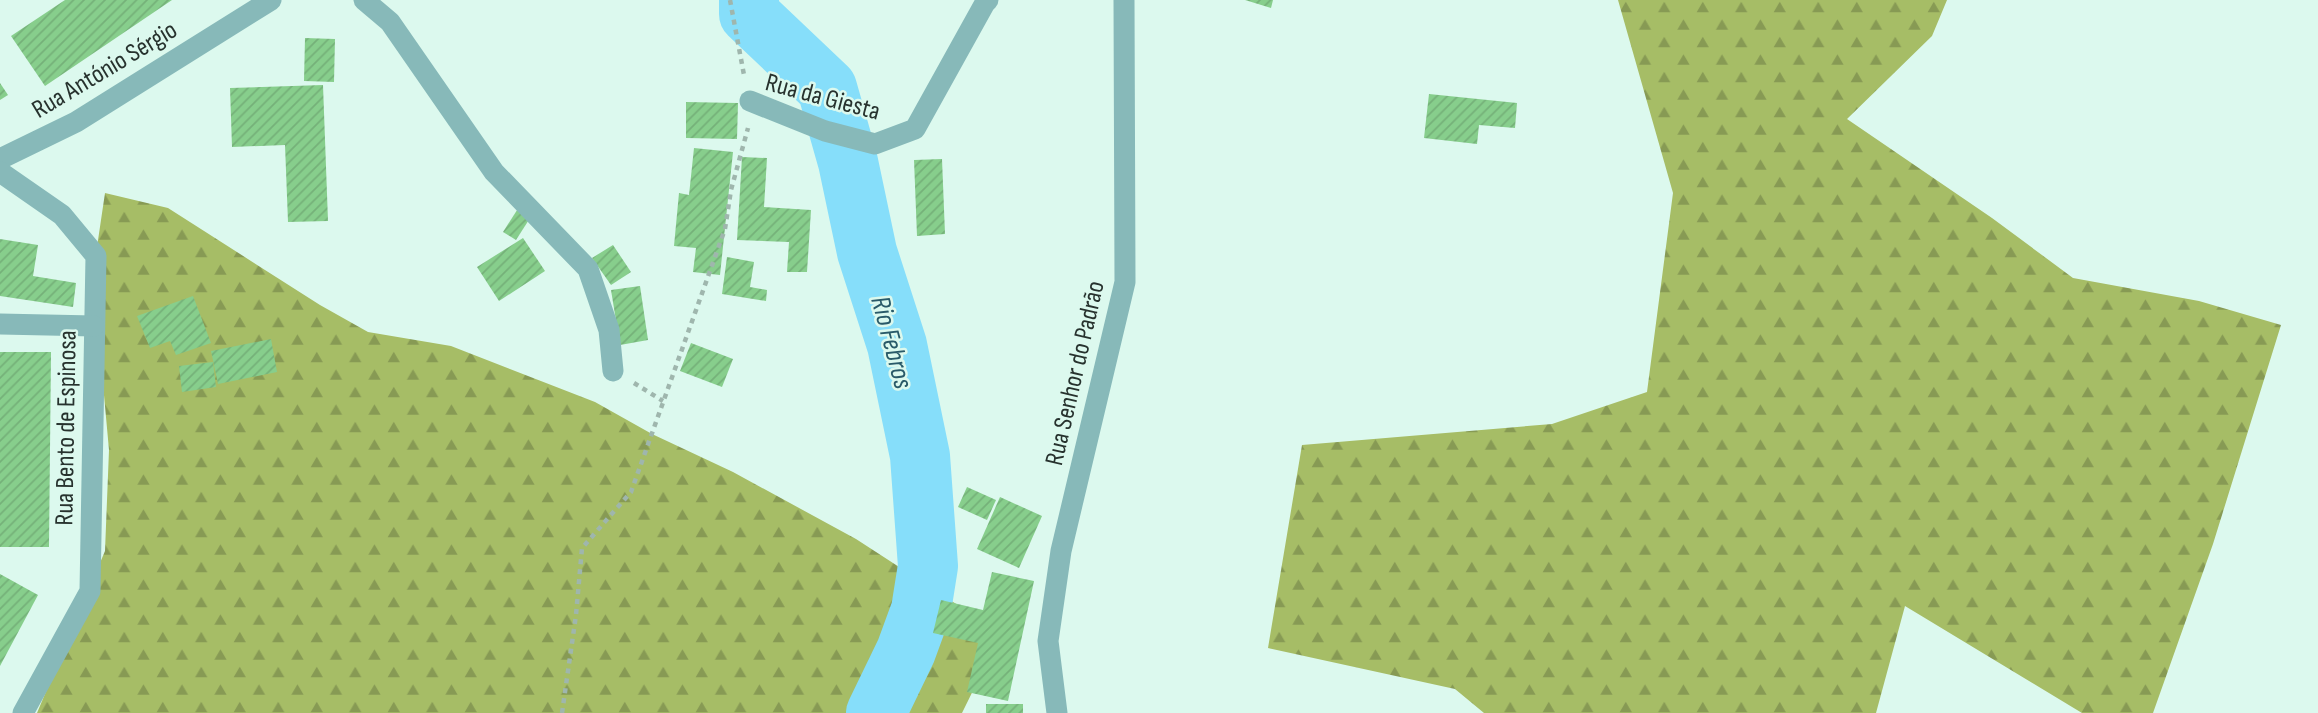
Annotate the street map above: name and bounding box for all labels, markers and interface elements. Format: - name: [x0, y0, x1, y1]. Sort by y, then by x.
- street label: Rua António Sérgio: [27, 15, 183, 126]
- street label: Rua da Giesta: [762, 67, 883, 128]
- street label: Rua Senhor do Padrão: [1039, 278, 1112, 469]
- water label: Rio Febros: [863, 293, 920, 392]
- street label: Rua Bento de Espinosa: [49, 330, 84, 526]

